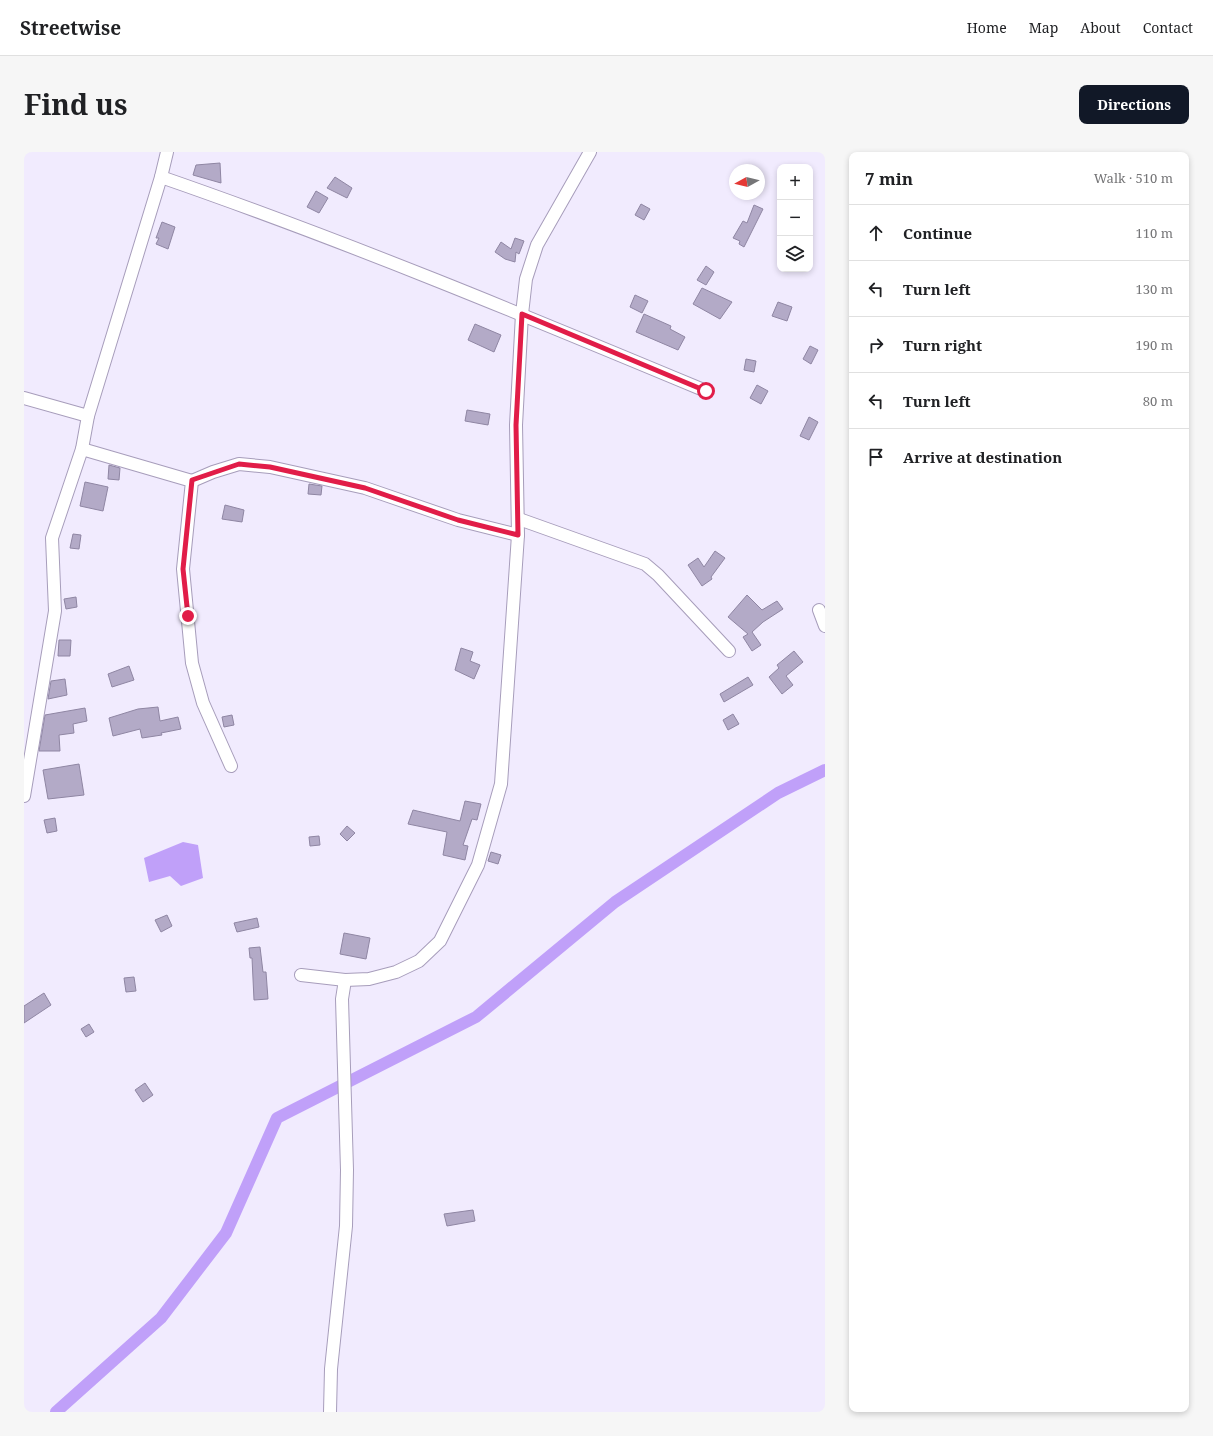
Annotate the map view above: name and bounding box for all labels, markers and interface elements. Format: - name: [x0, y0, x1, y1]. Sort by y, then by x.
- text: Streetwise: [20, 15, 121, 41]
- text: Home: [967, 18, 1007, 37]
- text: Map: [1029, 18, 1058, 37]
- text: About: [1080, 18, 1121, 37]
- text: Contact: [1143, 18, 1193, 37]
- text: Find us: [24, 85, 128, 123]
- button: Directions: [1079, 85, 1189, 124]
- north arrow: [729, 164, 765, 200]
- map controls: [777, 164, 813, 272]
- button: +: [777, 164, 813, 200]
- text: 7 min: [865, 167, 913, 190]
- text: Walk · 510 m: [1094, 169, 1173, 187]
- button: −: [777, 200, 813, 236]
- icon: ahead: [865, 222, 887, 244]
- text: Continue: [903, 223, 972, 243]
- text: 110 m: [1136, 224, 1173, 242]
- button: layers: [777, 236, 813, 272]
- icon: left: [865, 278, 887, 300]
- text: Turn left: [903, 279, 971, 299]
- text: 130 m: [1136, 280, 1173, 298]
- icon: right: [865, 334, 887, 356]
- text: Turn right: [903, 335, 982, 355]
- text: 190 m: [1136, 336, 1173, 354]
- route start: [697, 382, 715, 400]
- icon: left: [865, 390, 887, 412]
- text: Turn left: [903, 391, 971, 411]
- text: 80 m: [1143, 392, 1173, 410]
- icon: arrive: [865, 446, 887, 468]
- text: Arrive at destination: [903, 447, 1062, 467]
- route end: [179, 607, 197, 625]

